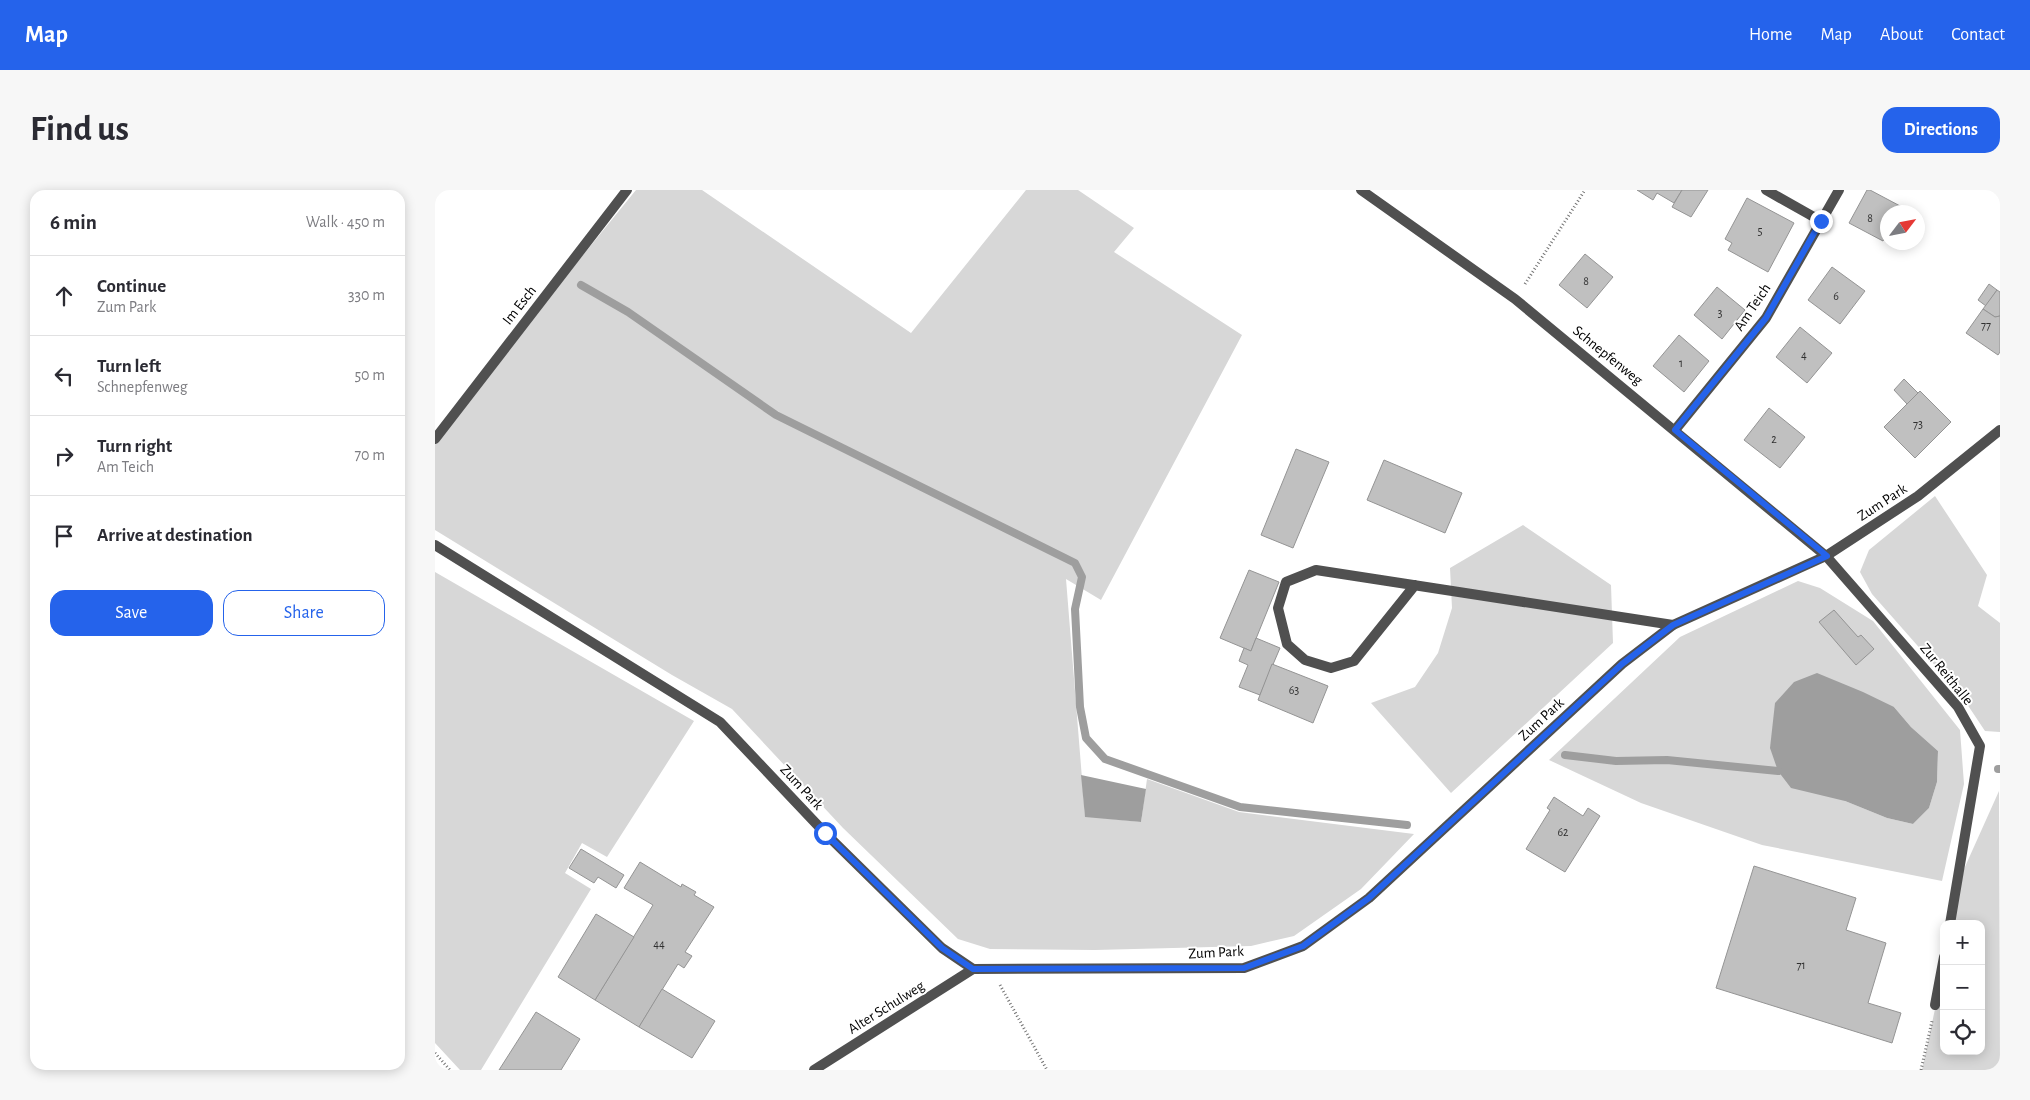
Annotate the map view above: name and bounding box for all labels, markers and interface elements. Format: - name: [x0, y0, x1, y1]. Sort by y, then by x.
- text: Map: [25, 23, 68, 47]
- text: Home: [1749, 26, 1792, 44]
- text: Map: [1820, 26, 1852, 44]
- text: About: [1880, 26, 1923, 44]
- text: Contact: [1951, 26, 2005, 44]
- button: Directions: [1882, 107, 2000, 153]
- text: Find us: [30, 112, 129, 147]
- north arrow: [1880, 205, 1925, 250]
- route end: [1810, 210, 1833, 233]
- text: 6 min: [50, 212, 97, 233]
- house number: 8: [1867, 212, 1873, 224]
- text: Walk · 450 m: [306, 214, 385, 230]
- house number: 5: [1757, 225, 1763, 237]
- house number: 8: [1583, 275, 1589, 287]
- text: Continue: [97, 277, 166, 296]
- street label: Am Teich: [1731, 281, 1774, 334]
- icon: ahead: [50, 282, 78, 310]
- street label: Im Esch: [500, 283, 539, 328]
- text: 330 m: [348, 287, 385, 303]
- house number: 6: [1833, 290, 1839, 302]
- text: Zum Park: [97, 299, 156, 315]
- house number: 3: [1718, 307, 1723, 319]
- house number: 77: [1981, 319, 1991, 331]
- street label: Schnepfenweg: [1570, 323, 1646, 388]
- house number: 4: [1801, 349, 1807, 361]
- text: Turn left: [97, 357, 161, 376]
- house number: 1: [1679, 357, 1683, 369]
- icon: left: [50, 362, 78, 390]
- text: 50 m: [354, 367, 385, 383]
- text: Schnepfenweg: [97, 379, 187, 395]
- house number: 73: [1913, 418, 1923, 430]
- house number: 2: [1771, 433, 1777, 445]
- text: Turn right: [97, 437, 172, 456]
- icon: right: [50, 442, 78, 470]
- text: 70 m: [354, 447, 385, 463]
- text: Am Teich: [97, 459, 154, 475]
- street label: Zum Park: [1855, 481, 1910, 524]
- icon: arrive: [50, 522, 78, 550]
- text: Arrive at destination: [97, 526, 253, 545]
- button: Save: [50, 590, 213, 636]
- button: Share: [223, 590, 385, 636]
- street label: Zur Reithalle: [1917, 641, 1976, 708]
- house number: 63: [1289, 684, 1299, 696]
- street label: Zum Park: [1516, 695, 1567, 744]
- street label: Zum Park: [777, 762, 826, 813]
- route start: [814, 822, 837, 845]
- house number: 62: [1557, 826, 1569, 838]
- map controls: [1940, 920, 1985, 1055]
- button: +: [1940, 920, 1985, 965]
- house number: 44: [653, 938, 665, 950]
- street label: Zum Park: [1188, 944, 1244, 961]
- house number: 71: [1796, 959, 1806, 971]
- button: −: [1940, 965, 1985, 1010]
- street label: Alter Schulweg: [845, 978, 928, 1037]
- button: locate: [1940, 1010, 1985, 1055]

